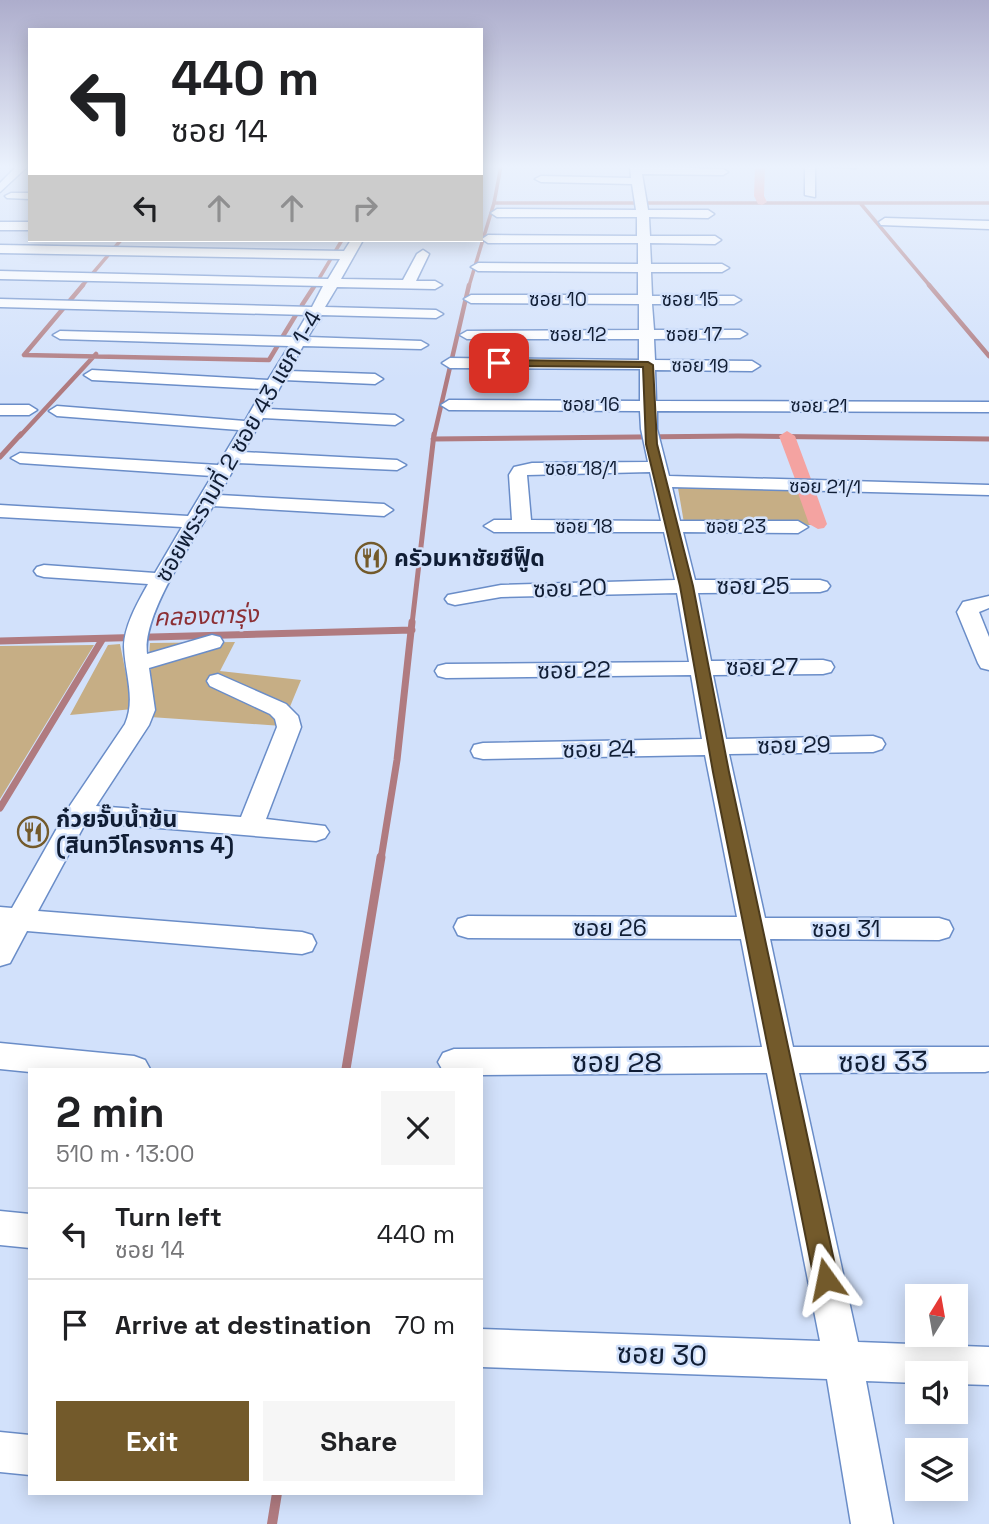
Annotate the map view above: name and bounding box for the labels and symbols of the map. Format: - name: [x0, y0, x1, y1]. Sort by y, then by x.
- street label: ซอย 10: [529, 287, 587, 312]
- street label: ซอย 15: [662, 287, 718, 312]
- street label: ซอยพระรามที่ 2 ซอย 43 แยก 1-4: [147, 304, 328, 587]
- street label: ซอย 12: [549, 322, 607, 347]
- street label: ซอย 17: [666, 322, 722, 347]
- pin: [469, 333, 529, 393]
- street label: ซอย 19: [671, 353, 729, 378]
- street label: ซอย 16: [562, 392, 620, 417]
- street label: ซอย 21: [790, 393, 848, 418]
- street label: ซอย 18/1: [545, 456, 617, 481]
- street label: ซอย 21/1: [789, 473, 861, 500]
- street label: ซอย 18: [555, 514, 613, 539]
- street label: ซอย 23: [706, 514, 766, 539]
- restaurant icon: ครัวมหาชัยซีฟู็ด: [354, 541, 388, 575]
- place label: ครัวมหาชัยซีฟู็ด: [394, 543, 545, 573]
- street label: ซอย 25: [716, 571, 790, 601]
- street label: ซอย 20: [532, 572, 608, 604]
- water label: คลองตารุ่ง: [153, 598, 260, 633]
- street label: ซอย 27: [726, 652, 798, 682]
- street label: ซอย 22: [537, 654, 611, 686]
- street label: ซอย 29: [757, 729, 831, 761]
- street label: ซอย 24: [562, 733, 636, 765]
- place label: ก๋วยจั๊บน้ำข้น (สินทวีโครงการ 4): [56, 803, 234, 860]
- restaurant icon: ก๋วยจั๊บน้ำข้น (สินทวีโครงการ 4): [16, 815, 50, 849]
- street label: ซอย 26: [573, 913, 647, 943]
- street label: ซอย 31: [812, 914, 880, 944]
- street label: ซอย 33: [838, 1042, 928, 1080]
- street label: ซอย 28: [572, 1044, 662, 1080]
- position arrow: [789, 1242, 863, 1316]
- north arrow: [905, 1284, 968, 1348]
- street label: ซอย 30: [616, 1334, 708, 1374]

